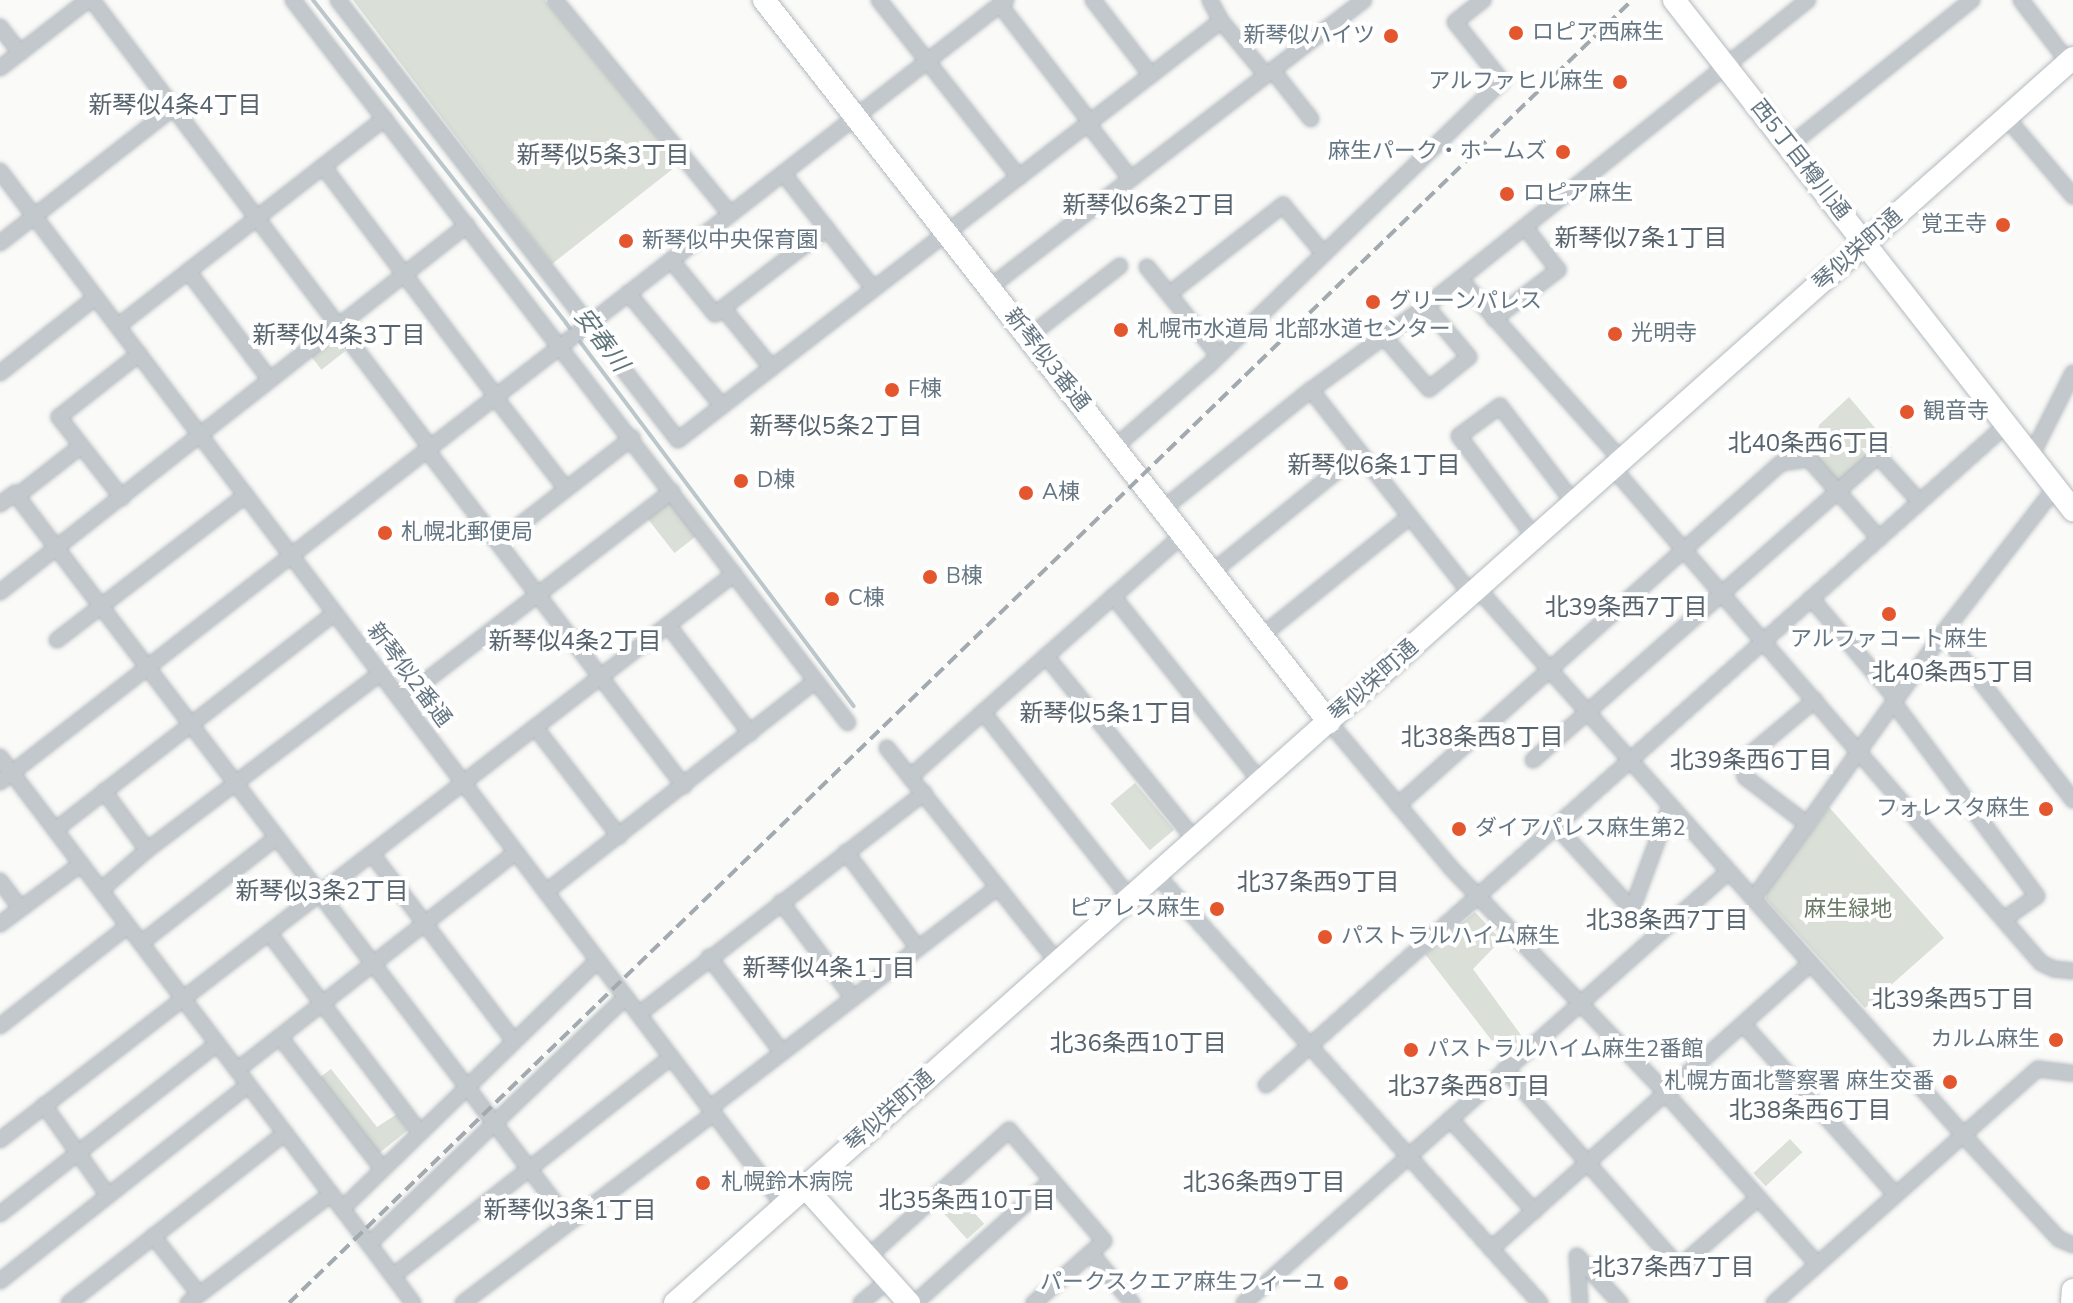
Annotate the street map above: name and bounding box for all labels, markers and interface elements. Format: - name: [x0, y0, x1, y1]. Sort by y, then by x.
- place label: ロピア西麻生: [1532, 20, 1664, 46]
- place label: 新琴似ハイツ: [1243, 23, 1375, 49]
- marker: ロピア西麻生: [1507, 24, 1525, 42]
- marker: 新琴似ハイツ: [1382, 27, 1400, 45]
- place label: アルファヒル麻生: [1428, 69, 1604, 95]
- marker: アルファヒル麻生: [1611, 73, 1629, 91]
- district label: 新琴似4条4丁目: [89, 92, 261, 120]
- street label: 西5丁目樽川通: [1745, 95, 1855, 225]
- place label: 麻生パーク・ホームズ: [1327, 139, 1547, 165]
- district label: 新琴似5条3丁目: [517, 142, 689, 170]
- marker: 麻生パーク・ホームズ: [1554, 143, 1572, 161]
- place label: ロピア麻生: [1523, 181, 1633, 207]
- marker: ロピア麻生: [1498, 185, 1516, 203]
- district label: 新琴似6条2丁目: [1063, 192, 1235, 220]
- street label: 琴似栄町通: [1808, 203, 1908, 297]
- place label: 覚王寺: [1921, 212, 1987, 238]
- marker: 覚王寺: [1994, 216, 2012, 234]
- district label: 新琴似7条1丁目: [1555, 225, 1727, 253]
- place label: 新琴似中央保育園: [642, 228, 818, 254]
- marker: 新琴似中央保育園: [617, 232, 635, 250]
- place label: グリーンパレス: [1389, 289, 1543, 315]
- marker: グリーンパレス: [1364, 293, 1382, 311]
- water label: 安春川: [568, 303, 634, 377]
- street label: 新琴似3番通: [999, 303, 1095, 417]
- place label: 札幌市水道局 北部水道センター: [1137, 317, 1451, 343]
- marker: 札幌市水道局 北部水道センター: [1112, 321, 1130, 339]
- place label: 光明寺: [1631, 321, 1697, 347]
- district label: 新琴似4条3丁目: [253, 322, 425, 350]
- marker: 光明寺: [1606, 325, 1624, 343]
- place label: F棟: [908, 377, 942, 403]
- marker: F棟: [883, 381, 901, 399]
- place label: 観音寺: [1923, 399, 1989, 425]
- marker: 観音寺: [1898, 403, 1916, 421]
- district label: 新琴似5条2丁目: [750, 413, 922, 441]
- district label: 北40条西6丁目: [1727, 430, 1891, 458]
- district label: 新琴似6条1丁目: [1288, 452, 1460, 480]
- place label: D棟: [757, 468, 795, 494]
- marker: D棟: [732, 472, 750, 490]
- place label: A棟: [1042, 480, 1080, 506]
- marker: A棟: [1017, 484, 1035, 502]
- place label: 札幌北郵便局: [401, 520, 533, 546]
- marker: 札幌北郵便局: [376, 524, 394, 542]
- place label: B棟: [946, 564, 983, 590]
- marker: B棟: [921, 568, 939, 586]
- place label: C棟: [848, 586, 885, 612]
- marker: C棟: [823, 590, 841, 608]
- district label: 北39条西7丁目: [1544, 594, 1708, 622]
- marker: アルファコート麻生: [1880, 605, 1898, 623]
- street label: 新琴似2番通: [361, 618, 457, 732]
- place label: アルファコート麻生: [1790, 627, 1988, 653]
- district label: 新琴似4条2丁目: [489, 628, 661, 656]
- street label: 琴似栄町通: [1324, 634, 1424, 728]
- district label: 北40条西5丁目: [1871, 659, 2035, 687]
- district label: 新琴似5条1丁目: [1020, 700, 1192, 728]
- district label: 北38条西8丁目: [1400, 724, 1564, 752]
- district label: 北39条西6丁目: [1669, 747, 1833, 775]
- place label: フォレスタ麻生: [1876, 796, 2030, 822]
- marker: フォレスタ麻生: [2037, 800, 2055, 818]
- place label: ダイアパレス麻生第2: [1475, 816, 1686, 842]
- marker: ダイアパレス麻生第2: [1450, 820, 1468, 838]
- district label: 北37条西9丁目: [1236, 869, 1400, 897]
- district label: 新琴似3条2丁目: [236, 878, 408, 906]
- place label: ピアレス麻生: [1069, 896, 1201, 922]
- park label: 麻生緑地: [1804, 897, 1892, 923]
- marker: ピアレス麻生: [1208, 900, 1226, 918]
- district label: 北38条西7丁目: [1585, 907, 1749, 935]
- place label: パストラルハイム麻生: [1341, 924, 1561, 950]
- marker: パストラルハイム麻生: [1316, 928, 1334, 946]
- district label: 新琴似4条1丁目: [743, 955, 915, 983]
- district label: 北39条西5丁目: [1871, 986, 2035, 1014]
- place label: カルム麻生: [1930, 1027, 2040, 1053]
- district label: 北36条西10丁目: [1049, 1030, 1227, 1058]
- marker: カルム麻生: [2047, 1031, 2065, 1049]
- place label: パストラルハイム麻生2番館: [1427, 1037, 1704, 1063]
- marker: パストラルハイム麻生2番館: [1402, 1041, 1420, 1059]
- street label: 琴似栄町通: [840, 1064, 940, 1158]
- place label: 札幌方面北警察署 麻生交番: [1664, 1069, 1934, 1095]
- district label: 北37条西8丁目: [1387, 1073, 1551, 1101]
- marker: 札幌方面北警察署 麻生交番: [1941, 1073, 1959, 1091]
- district label: 北38条西6丁目: [1728, 1097, 1892, 1125]
- district label: 北36条西9丁目: [1182, 1169, 1346, 1197]
- place label: 札幌鈴木病院: [721, 1170, 853, 1196]
- marker: 札幌鈴木病院: [692, 1172, 714, 1194]
- district label: 北35条西10丁目: [878, 1187, 1056, 1215]
- district label: 新琴似3条1丁目: [484, 1197, 656, 1225]
- district label: 北37条西7丁目: [1591, 1254, 1755, 1282]
- place label: パークスクエア麻生フィーユ: [1039, 1270, 1325, 1296]
- marker: パークスクエア麻生フィーユ: [1332, 1274, 1350, 1292]

